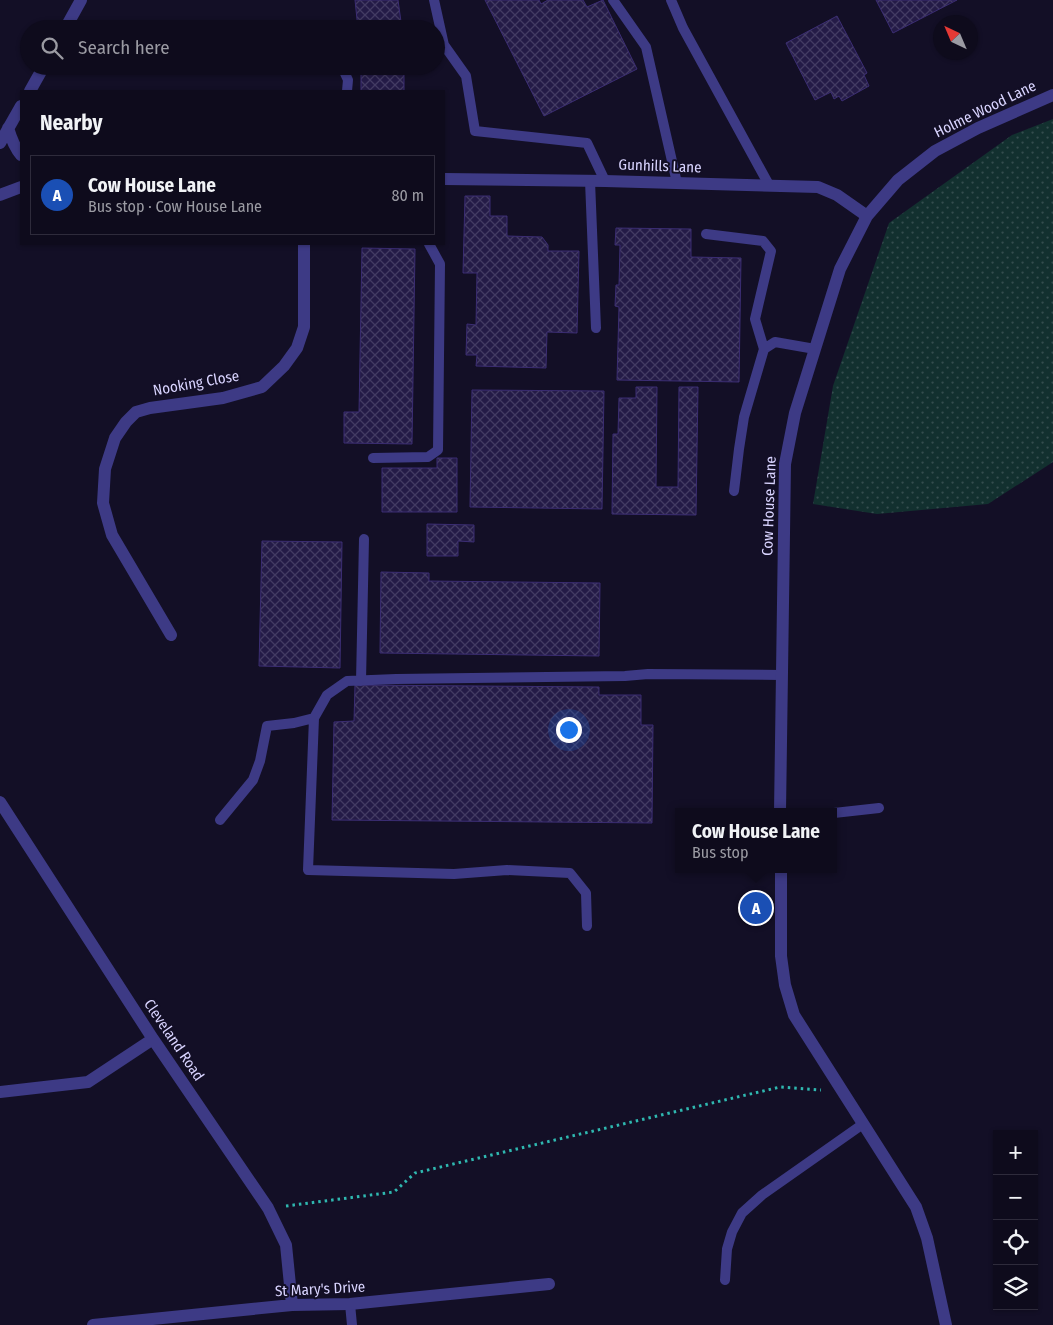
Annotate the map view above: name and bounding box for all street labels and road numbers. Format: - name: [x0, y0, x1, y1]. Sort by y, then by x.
- street label: Holme Wood Lane: [931, 77, 1039, 141]
- street label: Gunhills Lane: [618, 156, 702, 176]
- street label: Nooking Close: [151, 367, 241, 399]
- street label: Cow House Lane: [758, 456, 780, 556]
- street label: Cleveland Road: [140, 996, 208, 1084]
- street label: St Mary's Drive: [274, 1278, 366, 1300]

